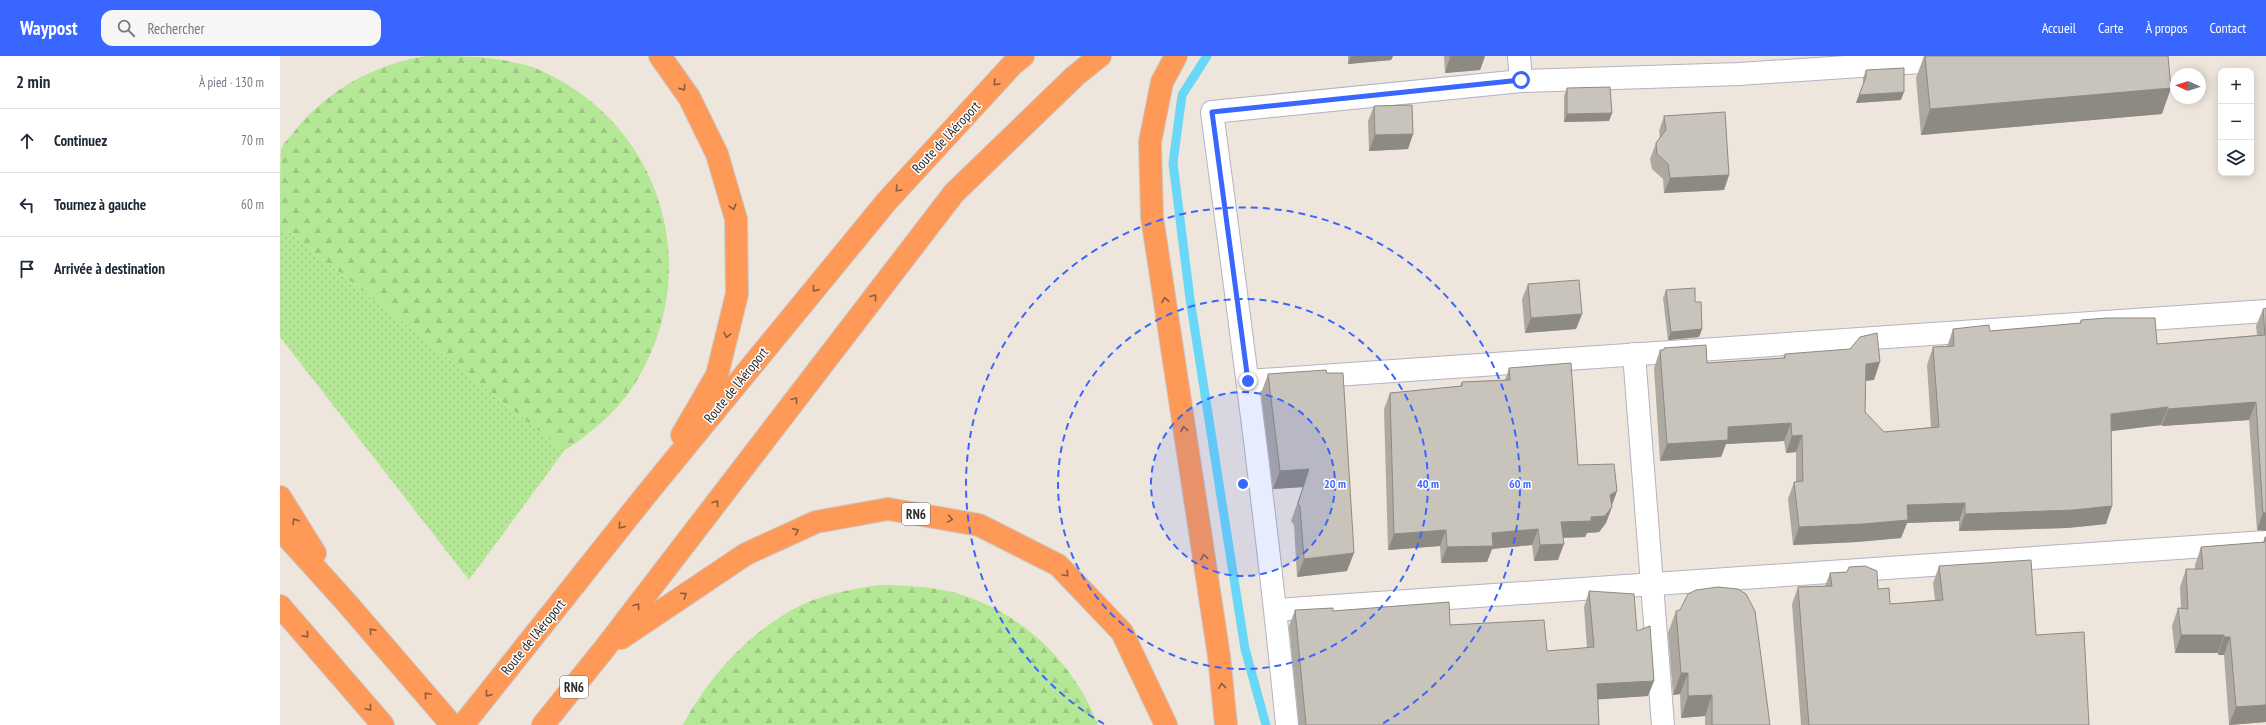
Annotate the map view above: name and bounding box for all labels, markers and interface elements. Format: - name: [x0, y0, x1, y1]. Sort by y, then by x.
- search box: [101, 10, 381, 46]
- text: Waypost: [20, 16, 77, 40]
- icon: search: [115, 17, 137, 39]
- text: Rechercher: [147, 19, 205, 38]
- text: Accueil: [2042, 19, 2076, 37]
- text: Carte: [2098, 19, 2124, 37]
- text: À propos: [2146, 19, 2188, 37]
- text: Contact: [2210, 19, 2246, 37]
- north arrow: [2170, 68, 2206, 104]
- map controls: [2218, 68, 2254, 176]
- button: +: [2218, 68, 2254, 104]
- text: 2 min: [16, 71, 50, 93]
- route start: [1512, 71, 1530, 89]
- text: À pied · 130 m: [199, 74, 264, 91]
- one-way arrow: [993, 78, 1000, 86]
- one-way arrow: [678, 83, 685, 90]
- street label: Route de l'Aéroport: [908, 97, 984, 177]
- button: −: [2218, 104, 2254, 140]
- icon: ahead: [16, 130, 38, 152]
- text: Continuez: [54, 131, 107, 150]
- text: 70 m: [241, 132, 264, 149]
- button: layers: [2218, 140, 2254, 176]
- one-way arrow: [895, 184, 903, 192]
- icon: left: [16, 194, 38, 216]
- text: Tournez à gauche: [54, 195, 146, 214]
- text: 60 m: [241, 196, 264, 213]
- one-way arrow: [728, 203, 737, 210]
- icon: arrive: [16, 258, 38, 280]
- text: Arrivée à destination: [54, 259, 165, 278]
- one-way arrow: [812, 284, 819, 292]
- one-way arrow: [869, 294, 876, 301]
- one-way arrow: [1161, 297, 1170, 303]
- one-way arrow: [723, 331, 732, 338]
- street label: Route de l'Aéroport: [700, 343, 772, 427]
- route end: [1239, 372, 1257, 390]
- one-way arrow: [790, 397, 797, 404]
- one-way arrow: [1181, 426, 1189, 432]
- text: 20 m: [1324, 476, 1346, 491]
- text: 40 m: [1417, 476, 1439, 491]
- text: 60 m: [1509, 476, 1531, 491]
- centre of rings: [1236, 477, 1250, 491]
- one-way arrow: [711, 500, 719, 507]
- road number: RN6: [902, 503, 930, 525]
- one-way arrow: [947, 515, 953, 523]
- one-way arrow: [293, 518, 300, 525]
- one-way arrow: [619, 522, 626, 529]
- one-way arrow: [792, 528, 800, 536]
- one-way arrow: [1200, 554, 1209, 561]
- one-way arrow: [1061, 569, 1069, 577]
- one-way arrow: [679, 593, 686, 600]
- street label: Route de l'Aéroport: [497, 595, 569, 679]
- one-way arrow: [632, 604, 639, 611]
- one-way arrow: [369, 628, 377, 636]
- one-way arrow: [301, 630, 308, 638]
- road number: RN6: [560, 676, 588, 698]
- one-way arrow: [1217, 683, 1226, 689]
- one-way arrow: [485, 689, 492, 696]
- one-way arrow: [425, 693, 432, 700]
- one-way arrow: [365, 703, 372, 711]

